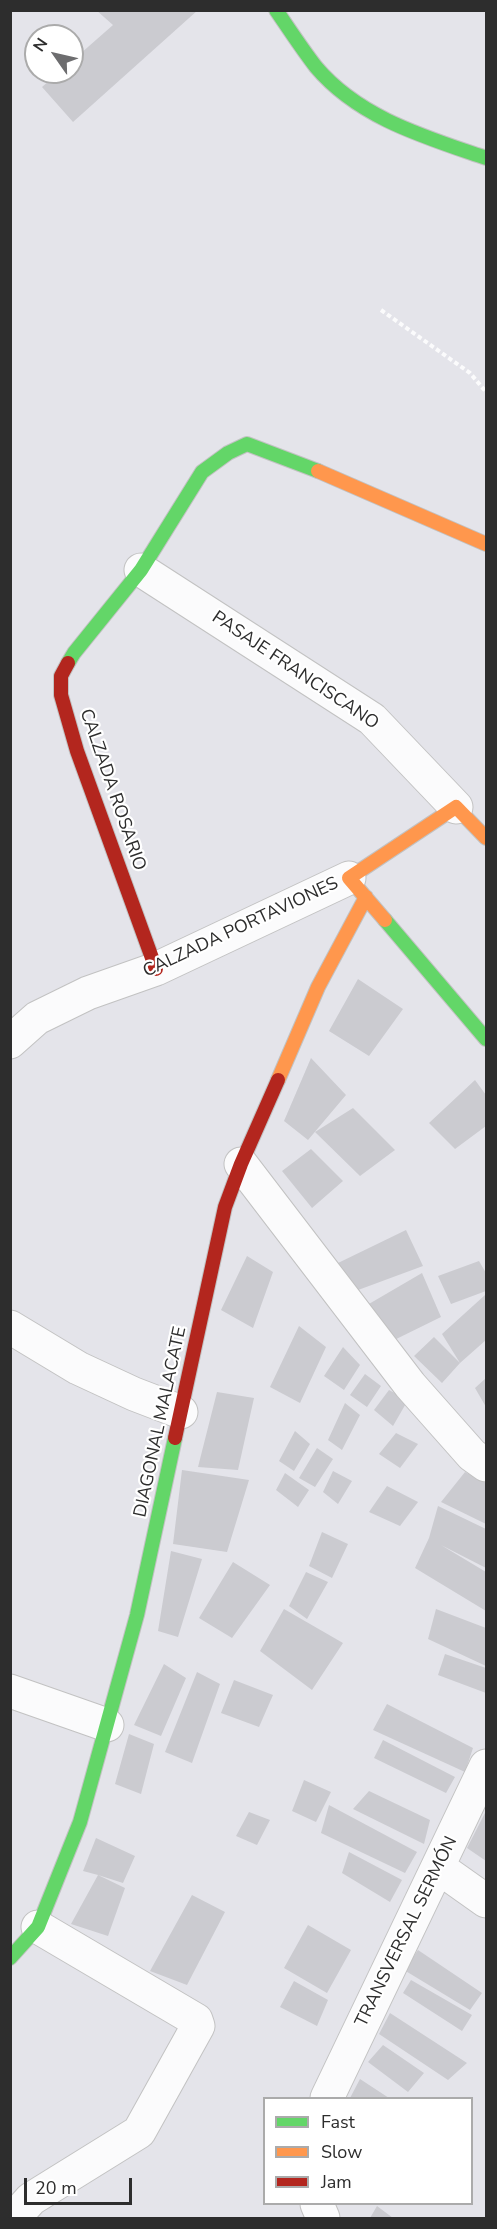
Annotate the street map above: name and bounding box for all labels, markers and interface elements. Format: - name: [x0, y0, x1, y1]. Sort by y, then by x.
- north arrow: [24, 24, 84, 84]
- text: N: [28, 34, 53, 56]
- street label: PASAJE FRANCISCANO: [207, 607, 383, 735]
- street label: CALZADA ROSARIO: [74, 706, 150, 874]
- street label: CALZADA PORTAVIONES: [140, 873, 342, 983]
- street label: DIAGONAL MALACATE: [130, 1325, 192, 1519]
- street label: TRANSVERSAL SERMÓN: [351, 1833, 463, 2031]
- legend: [263, 2097, 473, 2205]
- text: Fast: [321, 2110, 355, 2134]
- text: Slow: [321, 2140, 362, 2164]
- scale bar: [27, 2166, 135, 2204]
- text: Jam: [321, 2170, 352, 2194]
- text: 20 m: [35, 2176, 77, 2200]

